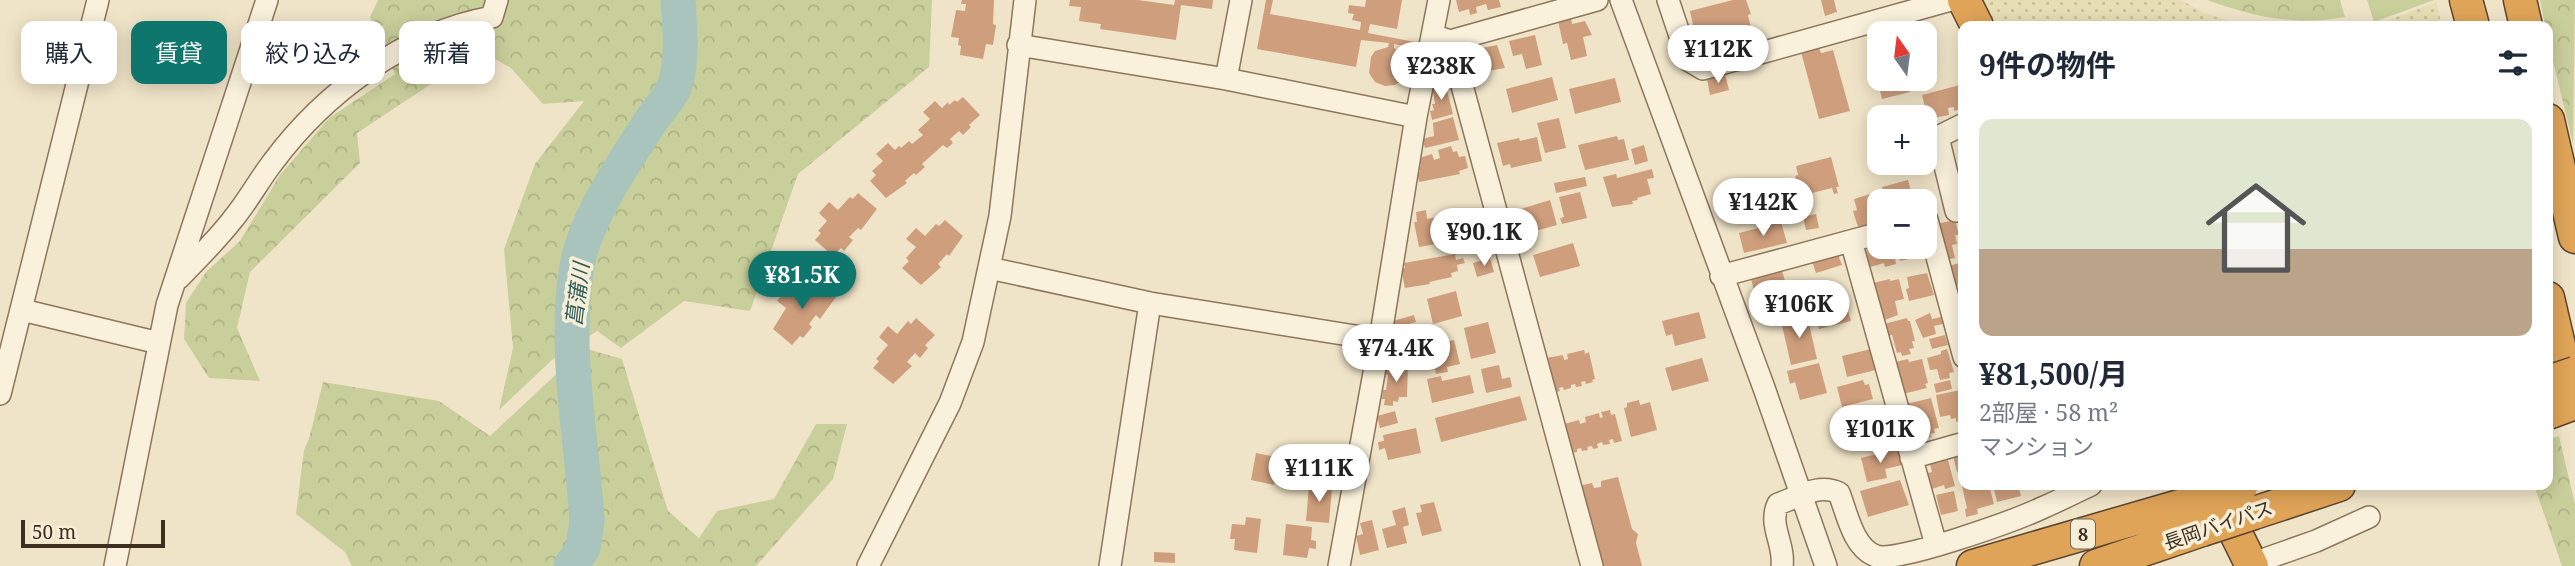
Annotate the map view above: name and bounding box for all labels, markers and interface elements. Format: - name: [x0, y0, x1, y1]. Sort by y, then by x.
- chip: 購入: [21, 21, 117, 84]
- chip: 賃貸: [131, 21, 227, 84]
- chip: 絞り込み: [241, 21, 385, 84]
- chip: 新着: [399, 21, 495, 84]
- north arrow: [1867, 21, 1937, 91]
- map controls: [1867, 21, 1937, 259]
- pin: ¥112K: [1669, 25, 1767, 85]
- text: ¥112K: [1684, 32, 1752, 64]
- pin: ¥238K: [1392, 42, 1490, 102]
- text: 9件の物件: [1979, 44, 2116, 85]
- icon: filters: [2494, 44, 2532, 82]
- text: ¥238K: [1407, 49, 1475, 81]
- button: +: [1867, 105, 1937, 175]
- icon: home: [2193, 165, 2319, 291]
- pin: ¥142K: [1714, 178, 1812, 238]
- text: ¥142K: [1729, 185, 1797, 217]
- button: −: [1867, 189, 1937, 259]
- pin: ¥90.1K: [1427, 208, 1541, 268]
- text: ¥90.1K: [1446, 215, 1522, 247]
- pin: ¥81.5K: [745, 252, 859, 311]
- text: ¥81.5K: [764, 258, 840, 290]
- water label: 菖蒲川: [559, 259, 595, 327]
- pin: ¥106K: [1750, 280, 1848, 340]
- text: ¥106K: [1765, 287, 1833, 319]
- pin: ¥74.4K: [1339, 324, 1453, 384]
- text: ¥74.4K: [1358, 331, 1434, 363]
- text: ¥81,500/月: [1979, 353, 2128, 394]
- text: 2部屋 · 58 m²: [1979, 396, 2118, 428]
- pin: ¥101K: [1831, 406, 1929, 465]
- text: ¥101K: [1846, 412, 1914, 444]
- text: マンション: [1979, 430, 2094, 462]
- pin: ¥111K: [1270, 444, 1368, 504]
- text: ¥111K: [1285, 451, 1353, 483]
- street label: 長岡バイパス: [2160, 494, 2276, 556]
- scale bar: [21, 517, 164, 549]
- text: 50 m: [32, 519, 76, 545]
- road number: 8: [2071, 520, 2095, 548]

